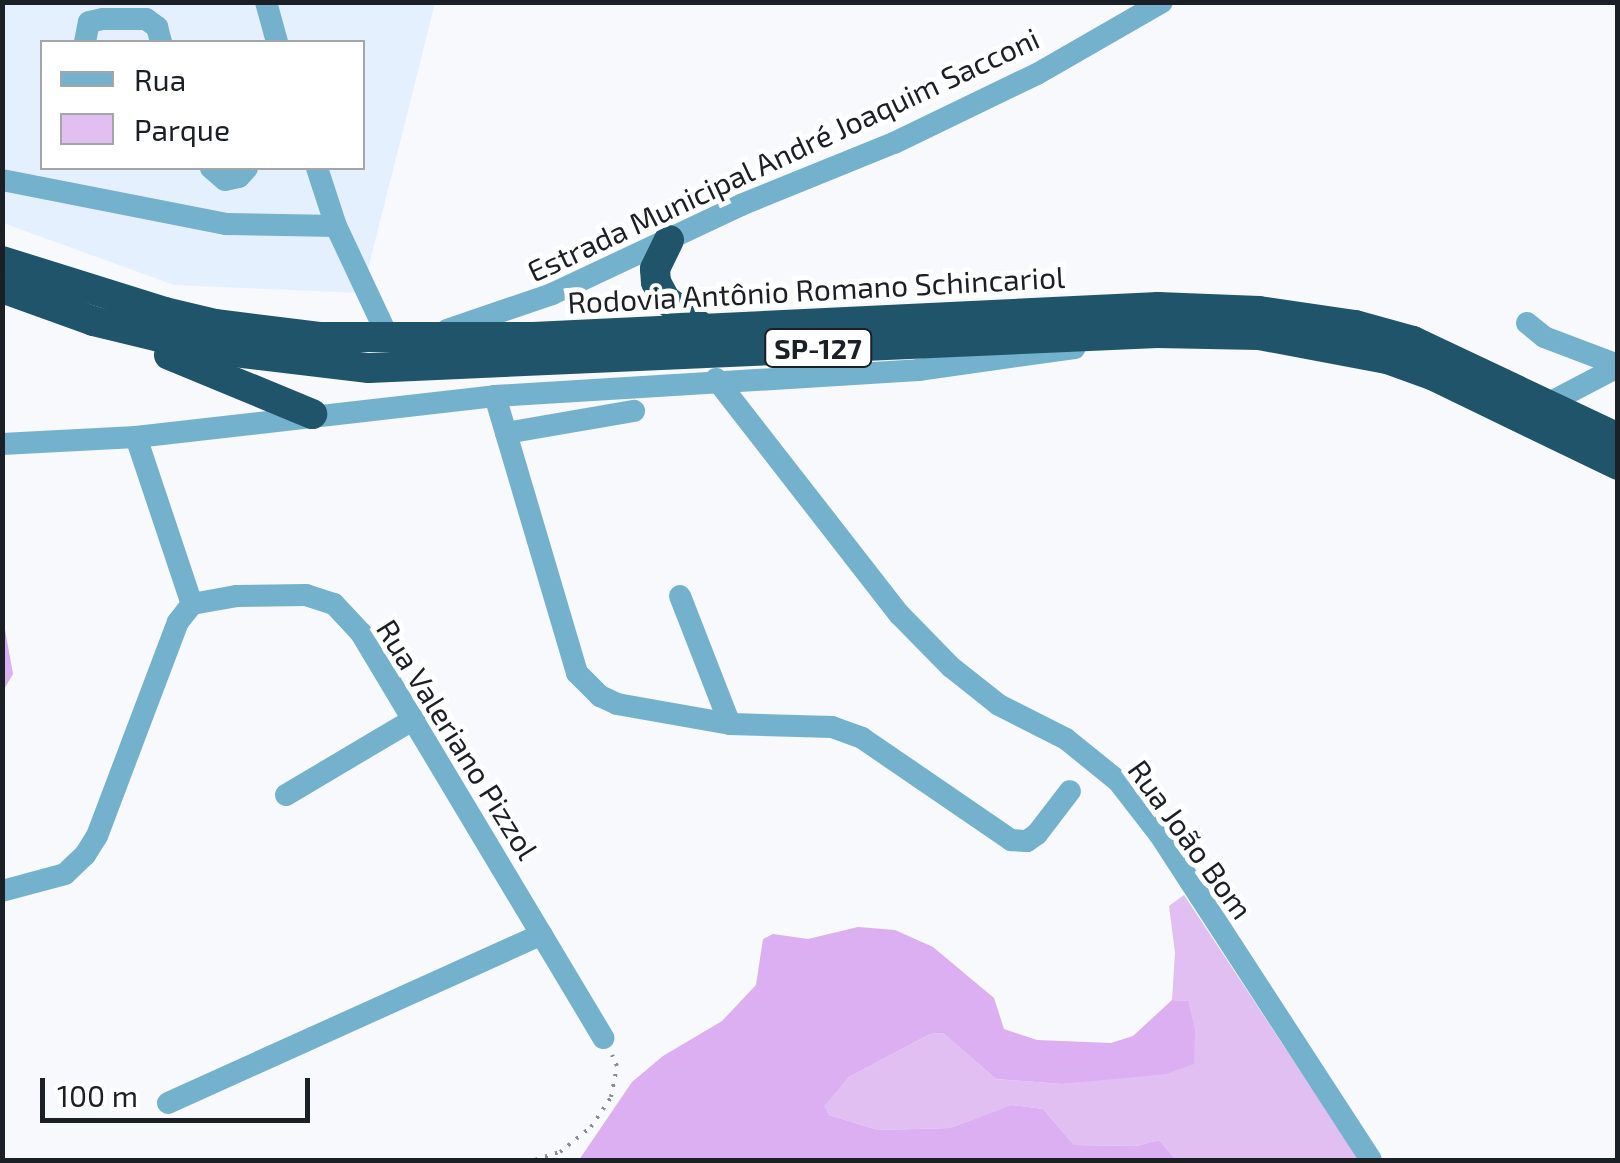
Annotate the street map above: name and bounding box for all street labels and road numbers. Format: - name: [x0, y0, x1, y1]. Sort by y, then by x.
- street label: Estrada Municipal André Joaquim Sacconi: [521, 19, 1045, 289]
- street label: Rodovia Antônio Romano Schincariol: [566, 258, 1066, 320]
- road number: SP-127: [763, 325, 873, 371]
- street label: Rua Valeriano Pizzol: [369, 612, 547, 866]
- street label: Rua João Bom: [1121, 752, 1261, 926]

